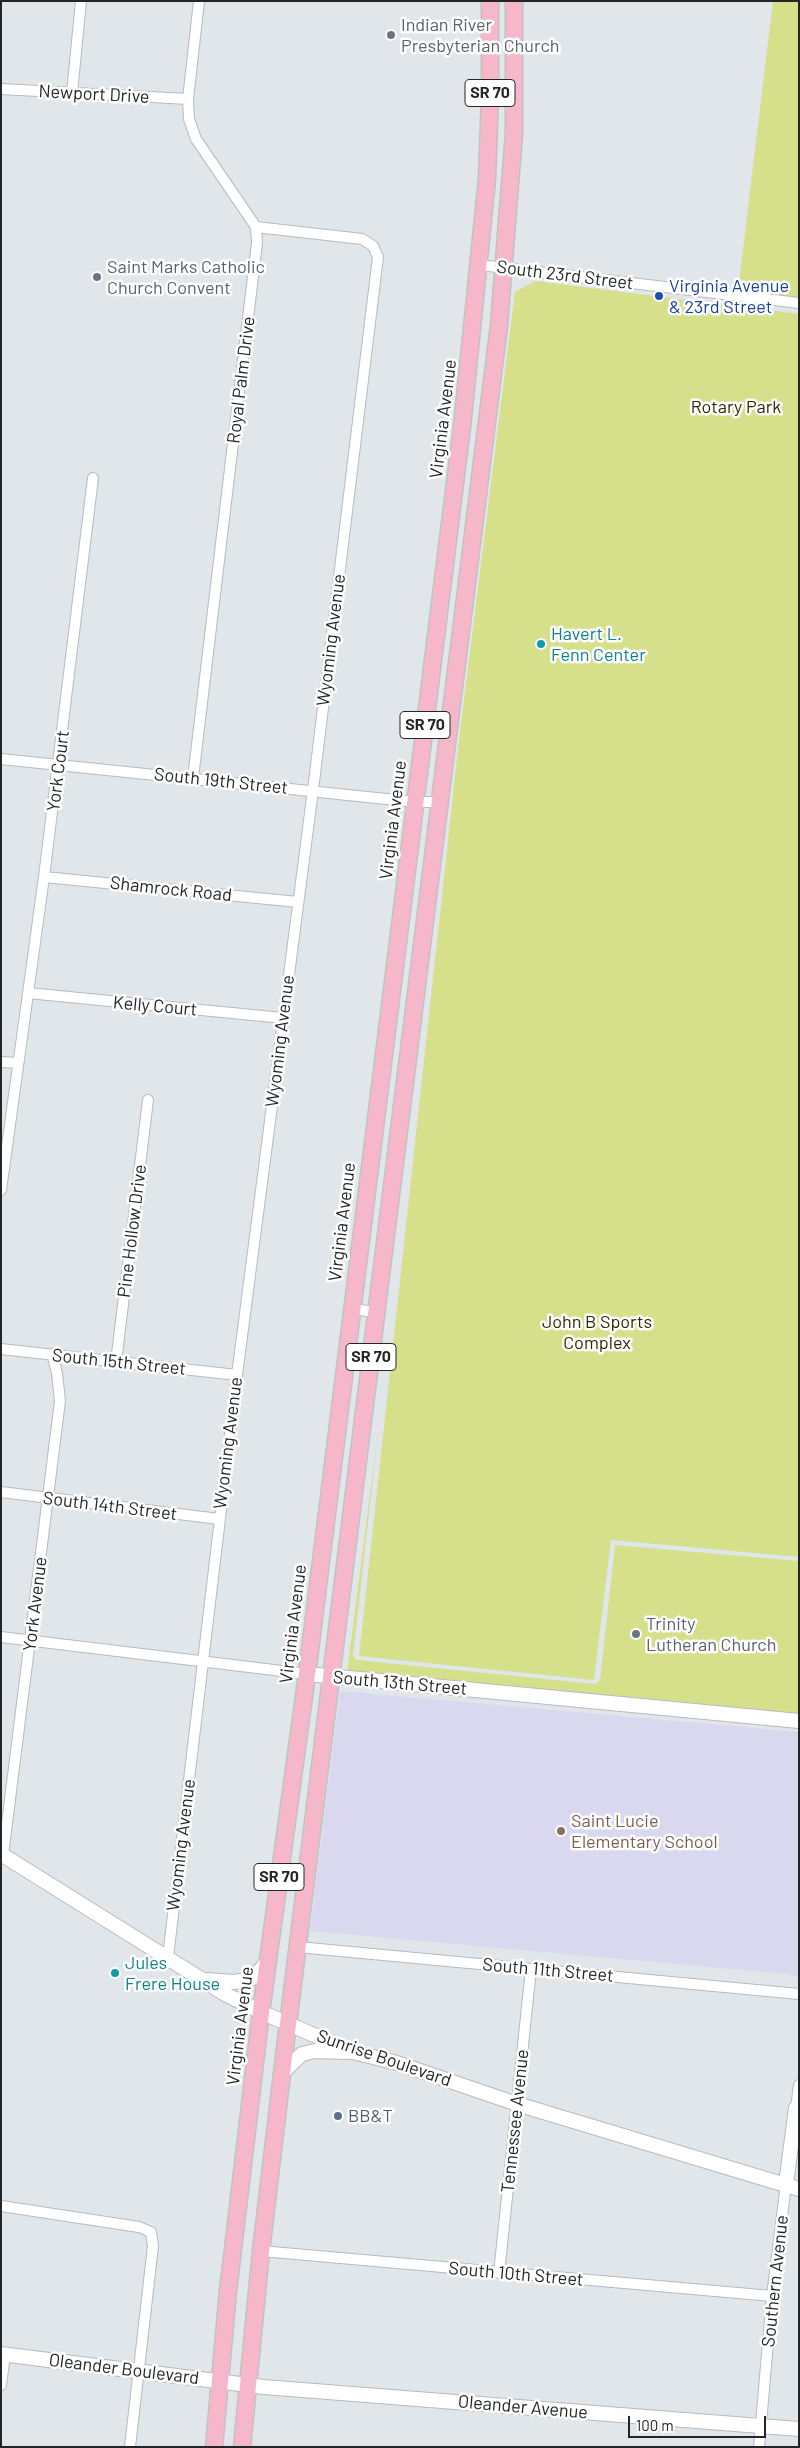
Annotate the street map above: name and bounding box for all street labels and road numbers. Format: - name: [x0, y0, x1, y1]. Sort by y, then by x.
- street label: Newport Drive: [38, 80, 150, 108]
- road number: SR 70: [465, 80, 515, 106]
- street label: South 23rd Street: [495, 256, 635, 294]
- street label: Royal Palm Drive: [222, 315, 260, 445]
- street label: Virginia Avenue: [425, 358, 461, 480]
- street label: Wyoming Avenue: [312, 573, 350, 707]
- road number: SR 70: [400, 712, 450, 738]
- street label: York Court: [42, 729, 74, 813]
- street label: Virginia Avenue: [375, 759, 411, 881]
- street label: South 19th Street: [153, 763, 289, 799]
- street label: Shamrock Road: [109, 872, 233, 906]
- street label: Wyoming Avenue: [261, 974, 299, 1108]
- street label: Kelly Court: [112, 992, 198, 1020]
- street label: Virginia Avenue: [324, 1161, 360, 1283]
- street label: Pine Hollow Drive: [113, 1163, 151, 1299]
- street label: South 15th Street: [51, 1344, 187, 1380]
- road number: SR 70: [346, 1344, 396, 1370]
- street label: Wyoming Avenue: [209, 1376, 247, 1510]
- street label: South 14th Street: [42, 1487, 178, 1525]
- street label: York Avenue: [18, 1555, 52, 1653]
- street label: Virginia Avenue: [275, 1563, 311, 1685]
- street label: South 13th Street: [332, 1666, 468, 1700]
- street label: Wyoming Avenue: [162, 1778, 200, 1912]
- road number: SR 70: [254, 1864, 304, 1890]
- street label: South 11th Street: [482, 1954, 614, 1986]
- street label: Virginia Avenue: [222, 1965, 258, 2087]
- street label: Sunrise Boulevard: [314, 2025, 454, 2091]
- street label: Tennessee Avenue: [497, 2048, 533, 2194]
- street label: Southern Avenue: [757, 2214, 793, 2348]
- street label: South 10th Street: [448, 2257, 584, 2291]
- street label: Oleander Boulevard: [48, 2349, 200, 2389]
- street label: Oleander Avenue: [457, 2391, 589, 2423]

